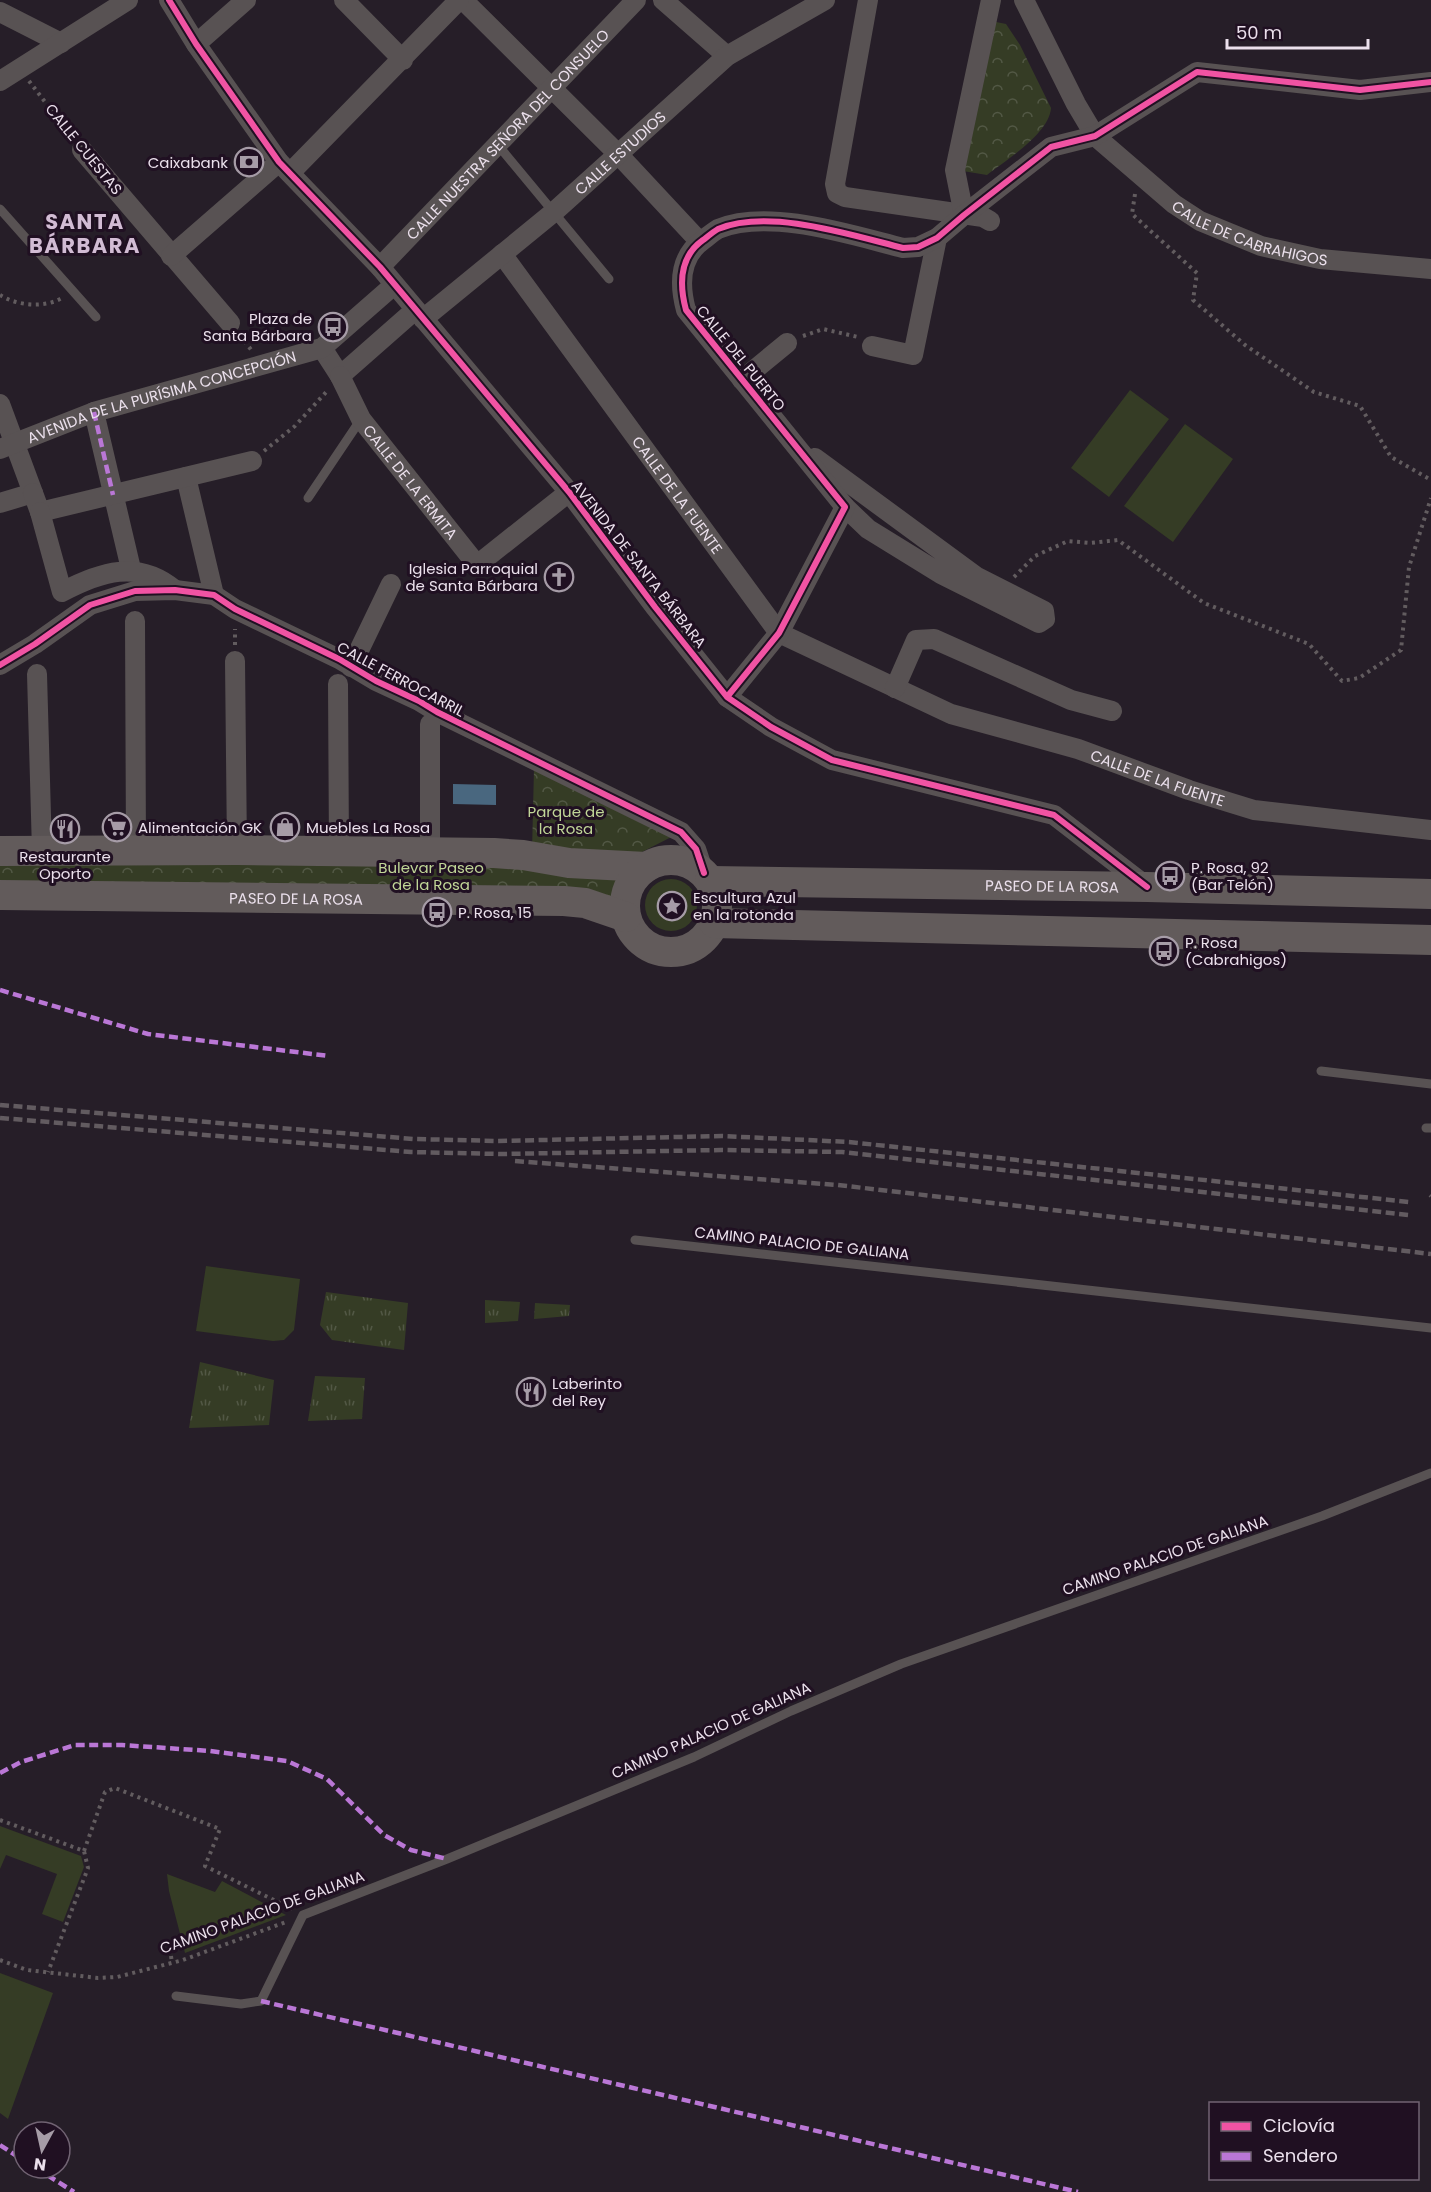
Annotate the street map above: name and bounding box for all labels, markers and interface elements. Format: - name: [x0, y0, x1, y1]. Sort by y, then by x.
- scale bar: [1227, 12, 1368, 50]
- text: 50 m: [1236, 20, 1282, 45]
- street label: CALLE NUESTRA SEÑORA DEL CONSUELO: [401, 24, 614, 244]
- street label: CALLE CUESTAS: [41, 99, 127, 199]
- street label: CALLE ESTUDIOS: [570, 106, 670, 199]
- bank icon: Caixabank: [233, 146, 265, 178]
- place label: Caixabank: [148, 152, 228, 173]
- street label: CALLE DE CABRAHIGOS: [1168, 195, 1328, 270]
- district label: SANTA BÁRBARA: [29, 207, 141, 260]
- street label: CALLE DEL PUERTO: [692, 301, 790, 416]
- place label: Plaza de Santa Bárbara: [203, 308, 312, 346]
- bus stop icon: Plaza de Santa Bárbara: [317, 311, 349, 343]
- street label: AVENIDA DE LA PURÍSIMA CONCEPCIÓN: [24, 345, 298, 448]
- street label: CALLE DE LA ERMITA: [359, 420, 463, 544]
- street label: CALLE DE LA FUENTE: [628, 431, 728, 558]
- street label: AVENIDA DE SANTA BÁRBARA: [567, 476, 711, 652]
- place label: Iglesia Parroquial de Santa Bárbara: [405, 558, 538, 596]
- church icon: Iglesia Parroquial de Santa Bárbara: [543, 561, 575, 593]
- street label: CALLE FERROCARRIL: [333, 636, 469, 722]
- street label: CALLE DE LA FUENTE: [1088, 744, 1227, 811]
- park label: Parque de la Rosa: [528, 801, 604, 839]
- supermarket icon: Alimentación GK: [101, 811, 133, 843]
- shop icon: Muebles La Rosa: [269, 811, 301, 843]
- restaurant icon: Restaurante Oporto: [49, 813, 81, 845]
- place label: Alimentación GK: [138, 817, 262, 838]
- place label: Muebles La Rosa: [306, 817, 430, 838]
- place label: Restaurante Oporto: [19, 846, 111, 884]
- park label: Bulevar Paseo de la Rosa: [378, 857, 484, 895]
- place label: P. Rosa, 92 (Bar Telón): [1191, 857, 1274, 895]
- bus stop icon: P. Rosa, 92 (Bar Telón): [1154, 860, 1186, 892]
- street label: PASEO DE LA ROSA: [985, 874, 1119, 897]
- street label: PASEO DE LA ROSA: [229, 887, 363, 909]
- place label: Escultura Azul en la rotonda: [693, 887, 796, 925]
- place icon: Escultura Azul en la rotonda: [656, 890, 688, 922]
- bus stop icon: P. Rosa, 15: [421, 896, 453, 928]
- place label: P. Rosa, 15: [458, 902, 532, 923]
- place label: P. Rosa (Cabrahigos): [1185, 932, 1287, 970]
- bus stop icon: P. Rosa (Cabrahigos): [1148, 935, 1180, 967]
- street label: CAMINO PALACIO DE GALIANA: [693, 1221, 911, 1265]
- place label: Laberinto del Rey: [552, 1373, 622, 1411]
- restaurant icon: Laberinto del Rey: [515, 1376, 547, 1408]
- street label: CAMINO PALACIO DE GALIANA: [1059, 1510, 1271, 1600]
- street label: CAMINO PALACIO DE GALIANA: [608, 1676, 814, 1784]
- street label: CAMINO PALACIO DE GALIANA: [157, 1865, 367, 1959]
- legend: [1209, 2102, 1419, 2180]
- text: Ciclovía: [1263, 2113, 1335, 2138]
- north arrow: [12, 2120, 72, 2180]
- text: Sendero: [1263, 2143, 1338, 2168]
- text: N: [32, 2152, 48, 2177]

